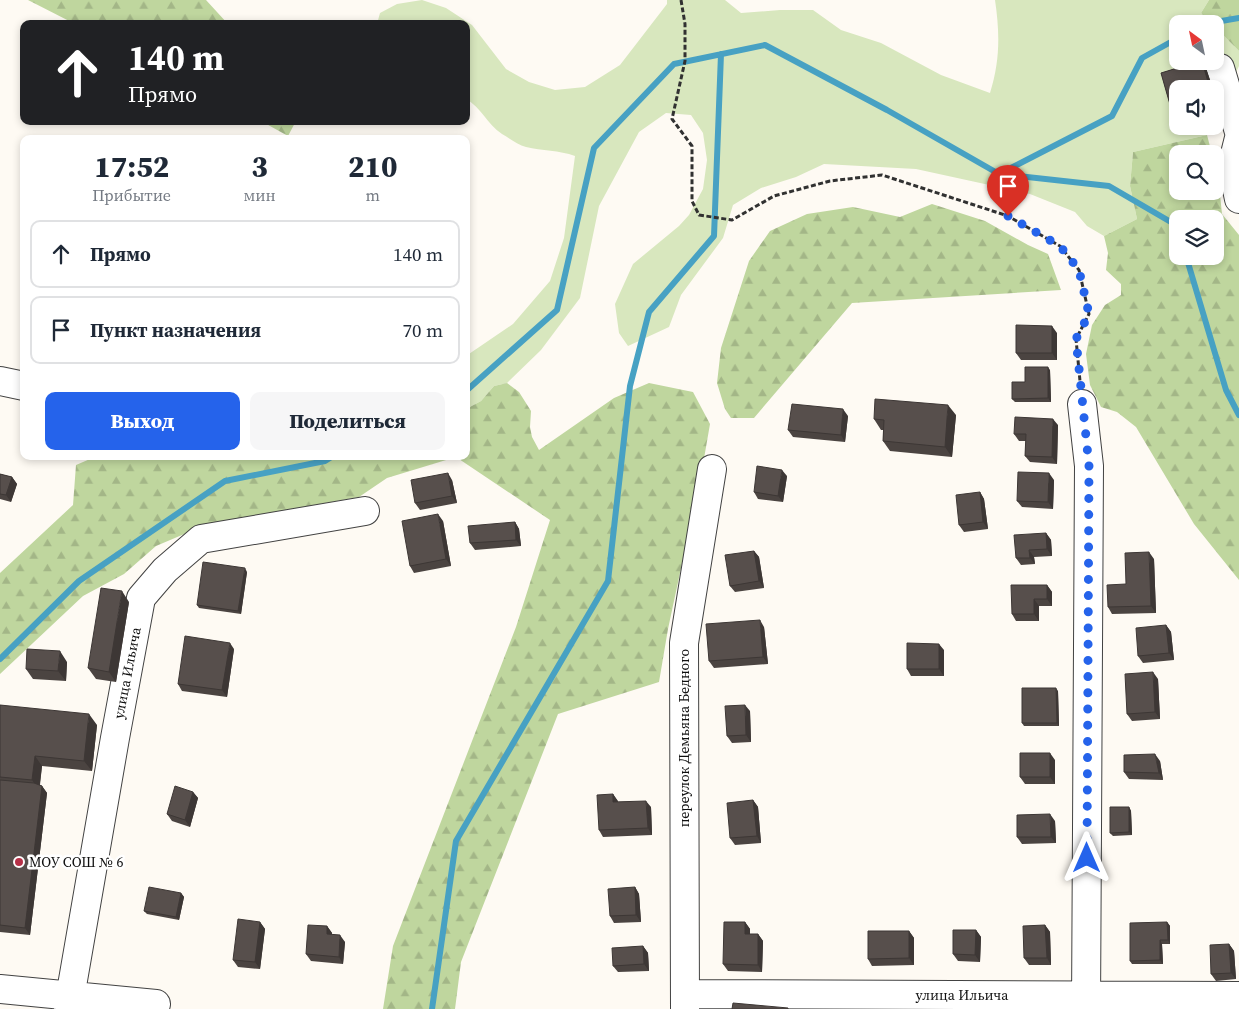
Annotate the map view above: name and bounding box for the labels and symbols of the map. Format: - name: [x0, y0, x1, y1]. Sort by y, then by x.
- north arrow: [1169, 15, 1224, 70]
- pin: [987, 165, 1029, 216]
- street label: улица Ильича: [108, 625, 146, 721]
- street label: переулок Демьяна Бедного: [674, 648, 694, 827]
- position arrow: [1060, 831, 1112, 883]
- place label: МОУ СОШ № 6: [29, 852, 124, 872]
- marker: МОУ СОШ № 6: [13, 856, 25, 868]
- street label: улица Ильича: [916, 985, 1009, 1005]

